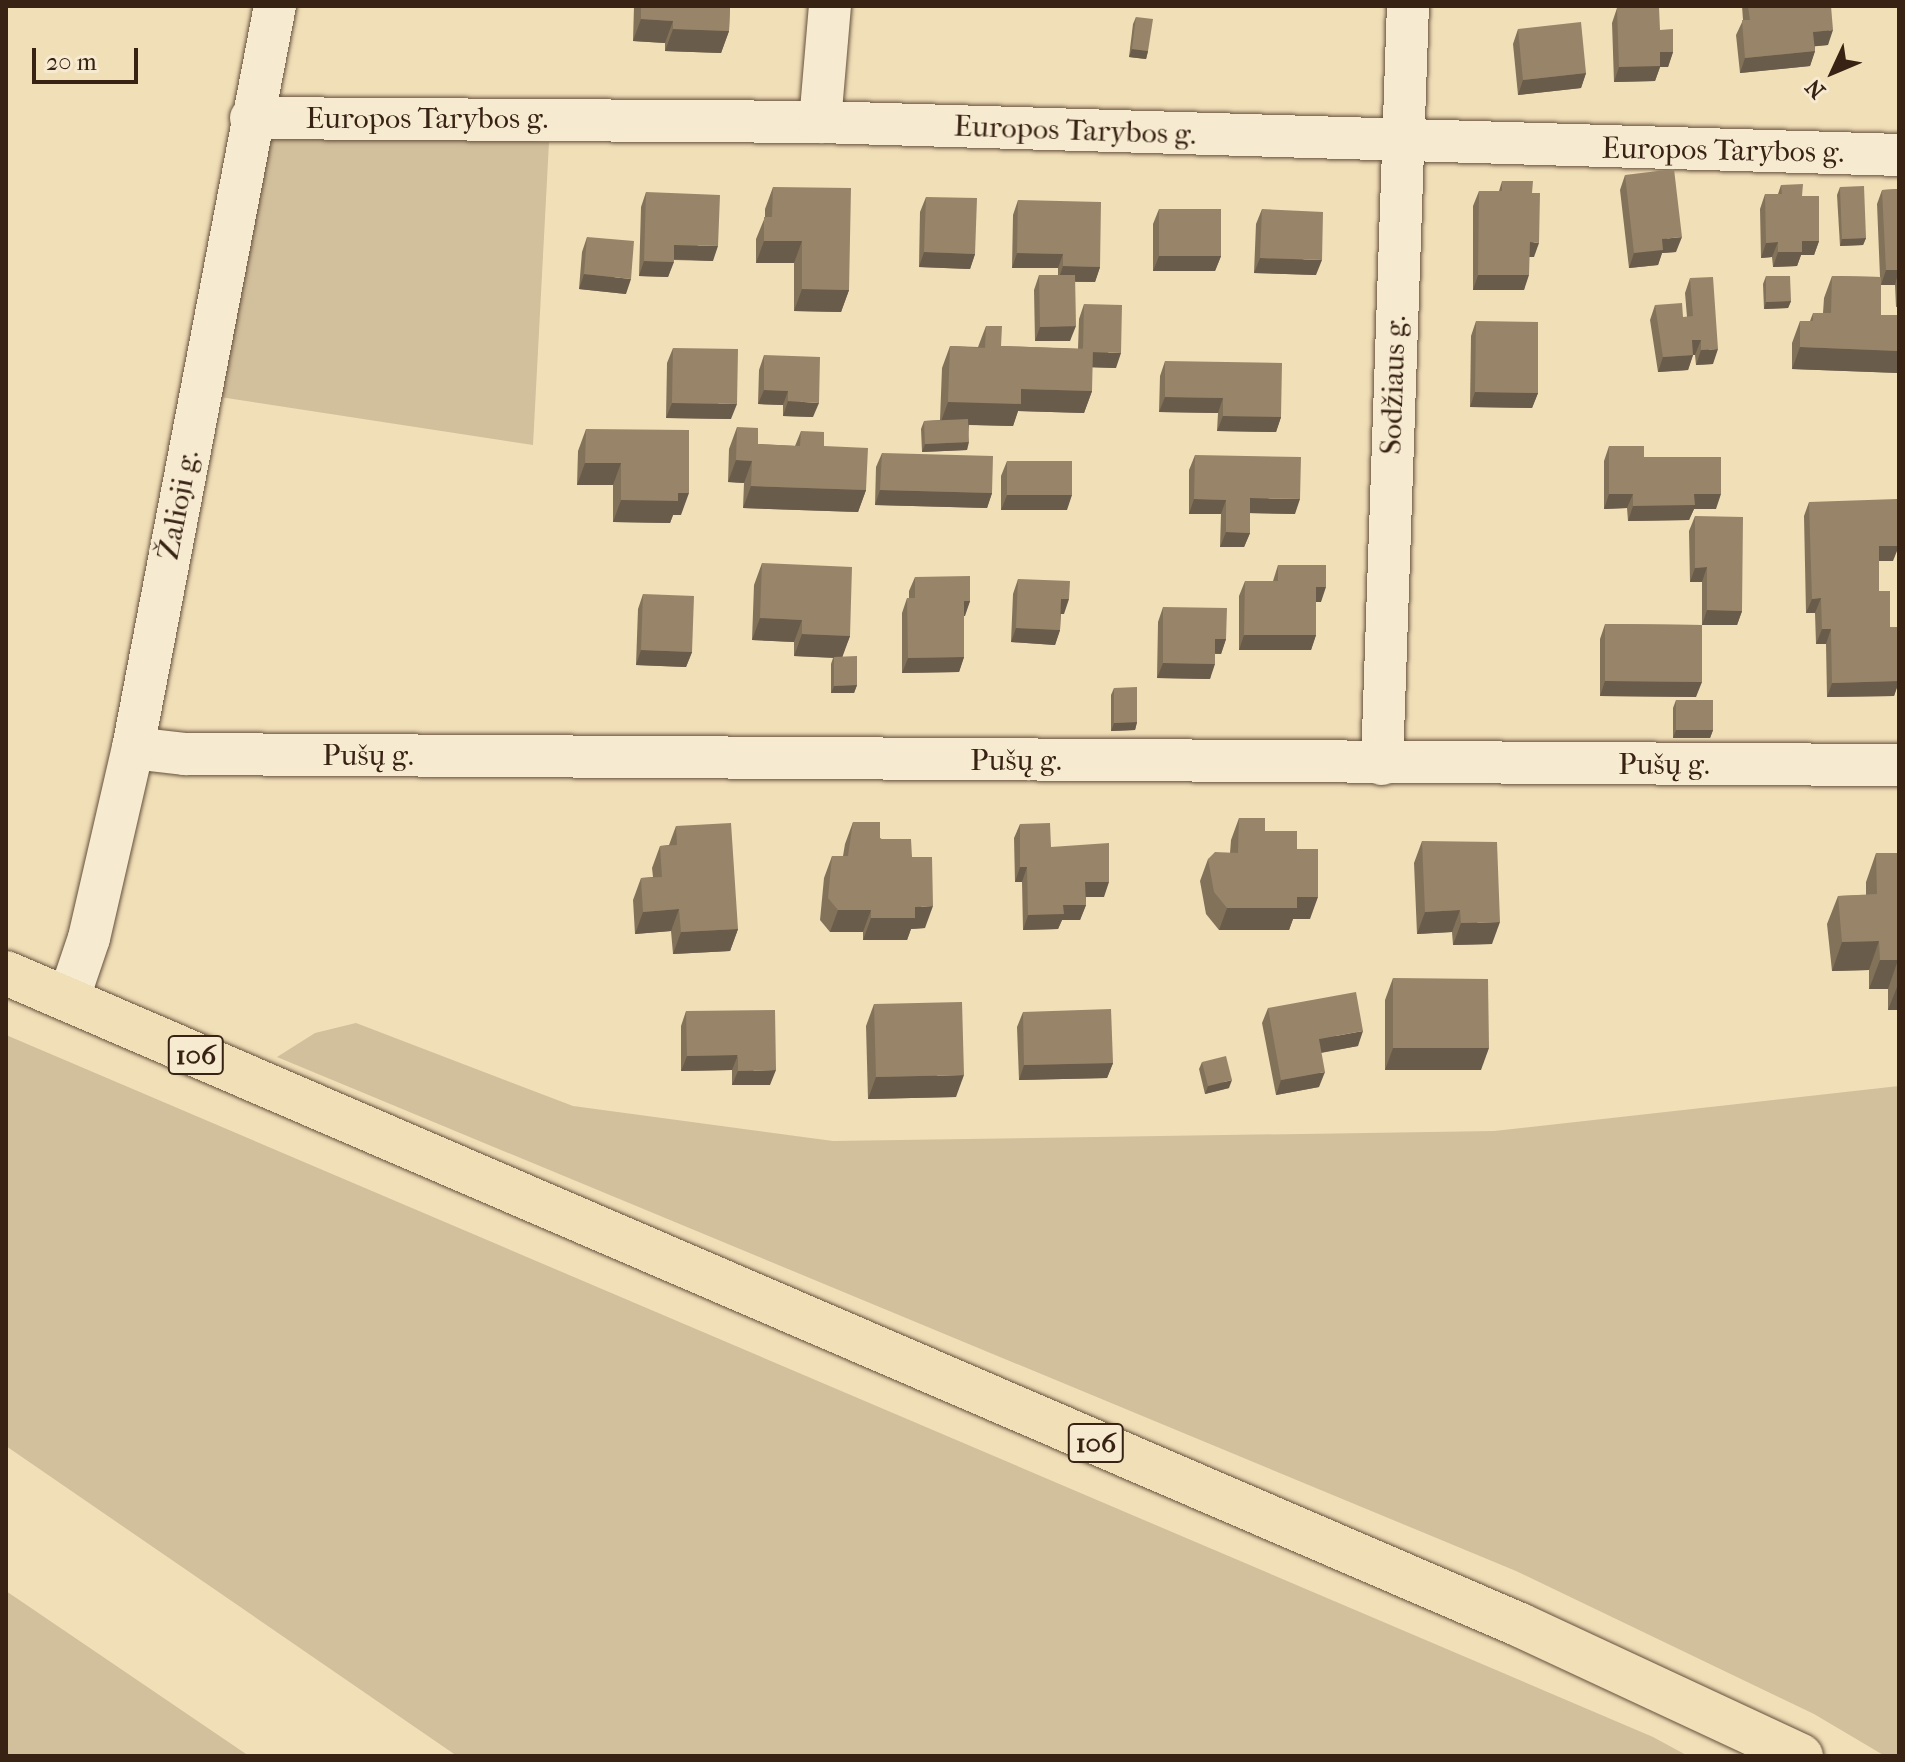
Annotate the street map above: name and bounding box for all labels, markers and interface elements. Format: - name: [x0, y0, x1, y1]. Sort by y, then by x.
- scale bar: [36, 32, 142, 82]
- north arrow: [1793, 32, 1873, 112]
- text: 20 m: [46, 48, 97, 76]
- text: N: [1801, 74, 1831, 104]
- street label: Europos Tarybos g.: [306, 101, 548, 137]
- street label: Europos Tarybos g.: [953, 109, 1197, 153]
- street label: Europos Tarybos g.: [1601, 131, 1845, 171]
- street label: Sodžiaus g.: [1374, 315, 1414, 455]
- street label: Žalioji g.: [151, 447, 207, 563]
- street label: Pušų g.: [322, 738, 414, 774]
- street label: Pušų g.: [970, 743, 1062, 779]
- street label: Pušų g.: [1618, 747, 1710, 783]
- road number: 106: [166, 1031, 226, 1079]
- road number: 106: [1066, 1419, 1126, 1467]

